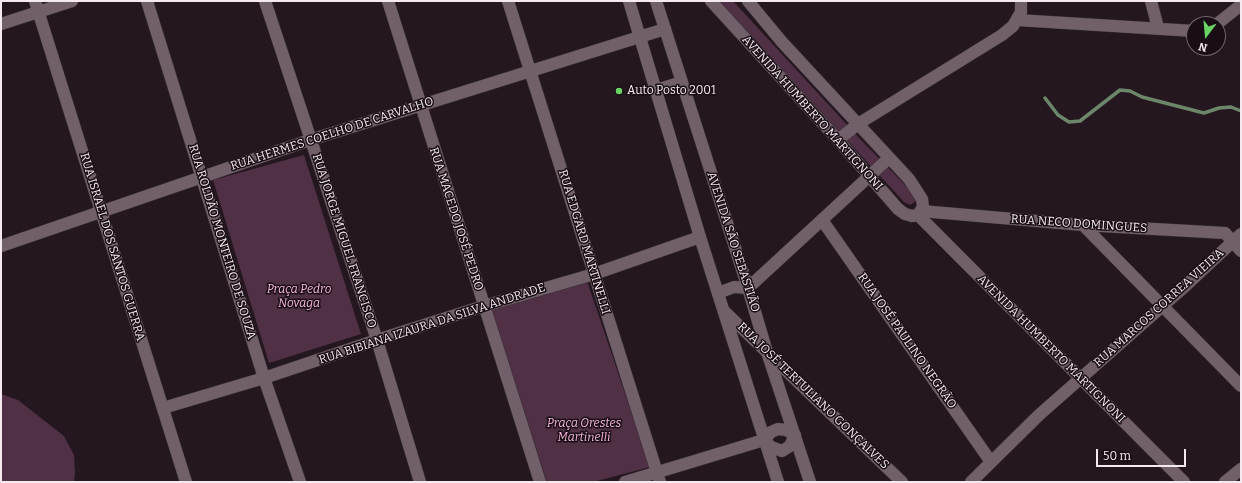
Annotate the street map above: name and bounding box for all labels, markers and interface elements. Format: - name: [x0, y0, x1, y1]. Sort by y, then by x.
- north arrow: [1186, 16, 1226, 56]
- street label: AVENIDA HUMBERTO MARTIGNONI: [739, 33, 885, 193]
- text: N: [1197, 40, 1209, 54]
- place label: Auto Posto 2001: [627, 84, 716, 98]
- marker: Auto Posto 2001: [614, 86, 624, 96]
- street label: RUA HERMES COELHO DE CARVALHO: [229, 94, 435, 174]
- street label: RUA ROLDÃO MONTEIRO DE SOUZA: [185, 143, 259, 341]
- street label: RUA MACEDO JOSÉ PEDRO: [426, 146, 486, 292]
- street label: RUA ISRAEL DOS SANTOS GUERRA: [76, 151, 148, 343]
- street label: RUA JORGE MIGUEL FRANCISCO: [309, 152, 379, 330]
- street label: RUA EDGARD MARTINELLI: [555, 168, 613, 316]
- street label: AVENIDA SÃO SEBASTIÃO: [704, 170, 762, 314]
- street label: RUA NECO DOMINGUES: [1010, 212, 1148, 236]
- street label: RUA MARCOS CORREA VIEIRA: [1091, 246, 1227, 370]
- street label: RUA JOSÉ PAULINO NEGRÃO: [855, 271, 959, 411]
- street label: AVENIDA HUMBERTO MARTIGNONI: [974, 272, 1128, 426]
- street label: RUA BIBIANA IZAURA DA SILVA ANDRADE: [317, 281, 547, 367]
- park label: Praça Pedro Novaga: [267, 283, 331, 311]
- street label: RUA JOSÉ TERTULIANO GONÇALVES: [734, 320, 892, 472]
- park label: Praça Orestes Martinelli: [547, 417, 621, 445]
- scale bar: [1098, 441, 1188, 467]
- text: 50 m: [1103, 449, 1131, 463]

